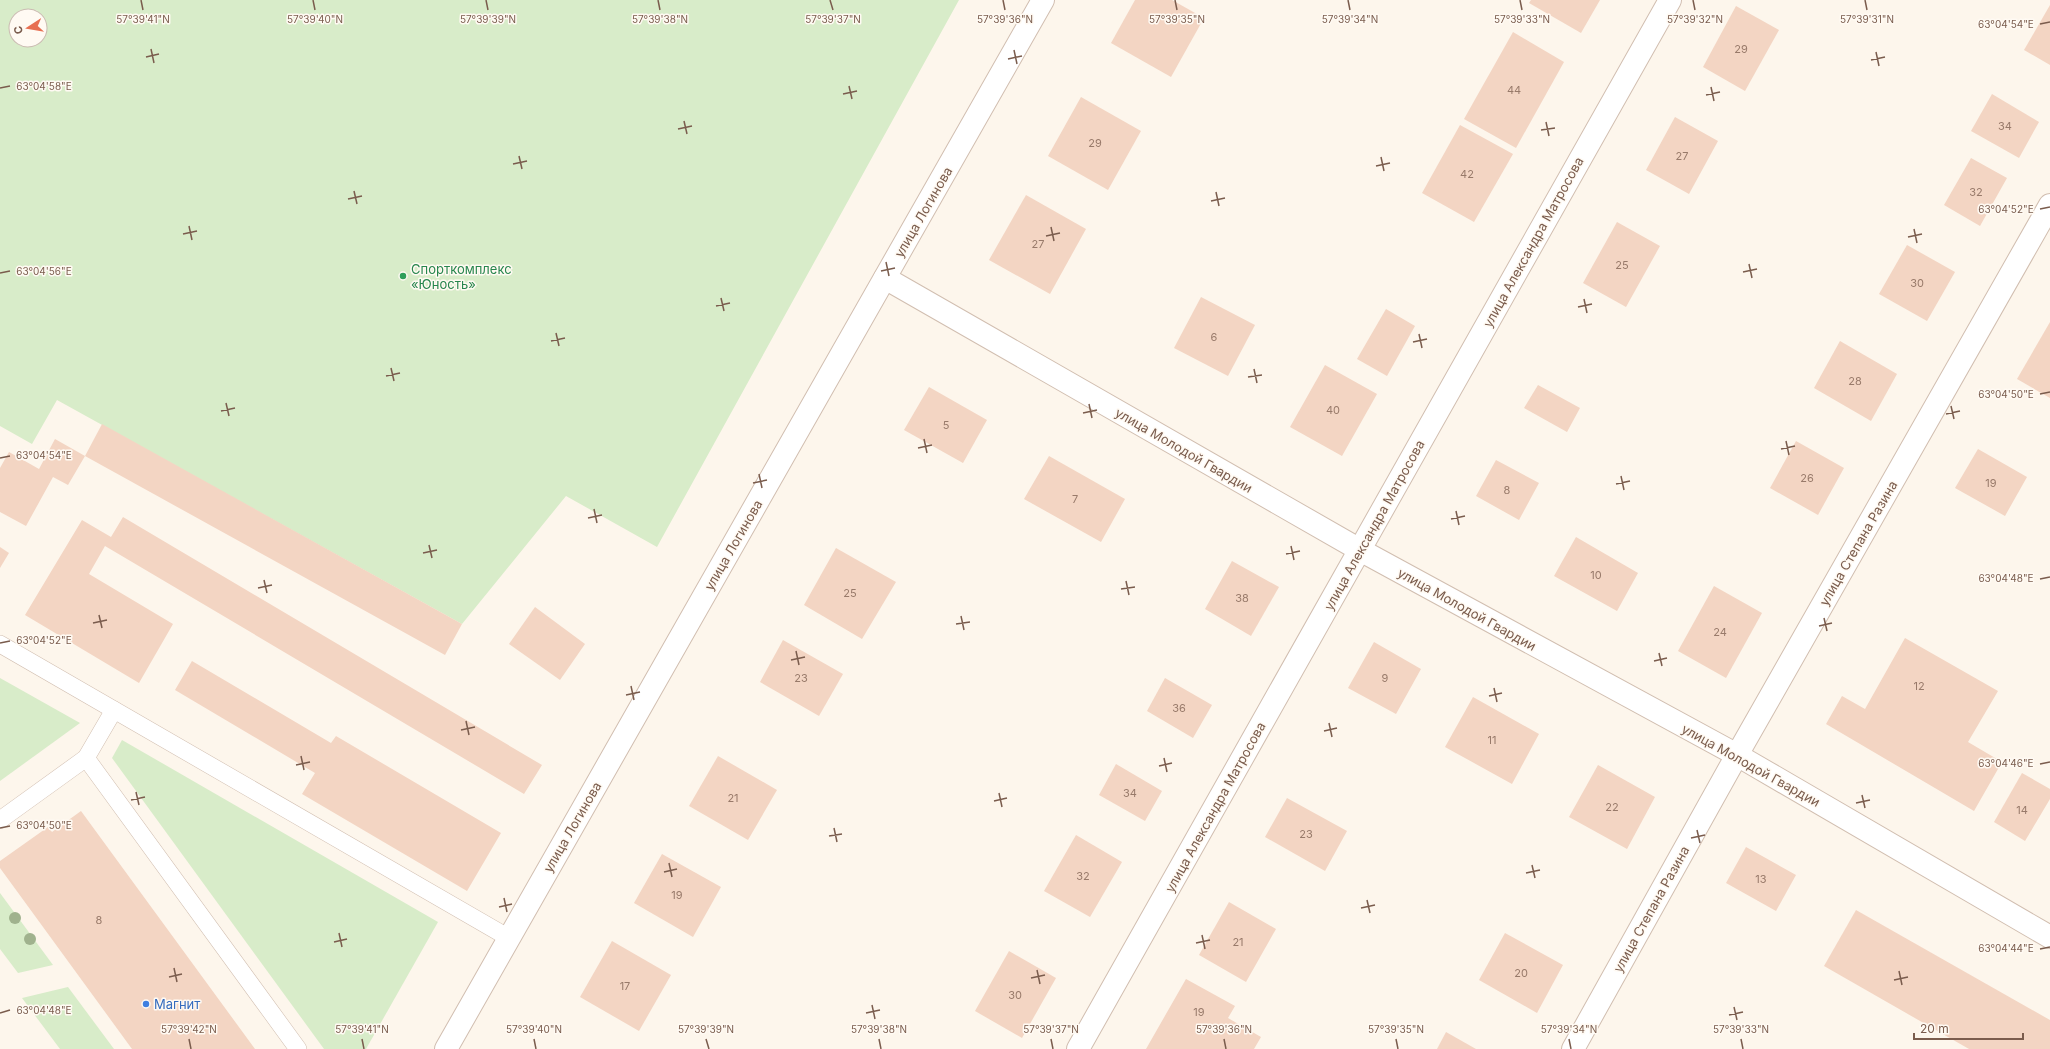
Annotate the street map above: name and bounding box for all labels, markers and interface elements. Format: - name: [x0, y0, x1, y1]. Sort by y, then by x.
- north arrow: [8, 8, 48, 48]
- text: 57°39'41"N: [116, 13, 170, 25]
- text: 57°39'40"N: [287, 13, 343, 25]
- text: 57°39'39"N: [460, 13, 516, 25]
- text: 57°39'38"N: [632, 13, 688, 25]
- text: 57°39'37"N: [805, 13, 861, 25]
- text: 57°39'36"N: [977, 13, 1033, 25]
- text: 57°39'35"N: [1149, 13, 1205, 25]
- text: 57°39'34"N: [1322, 13, 1378, 25]
- text: 57°39'33"N: [1494, 13, 1550, 25]
- text: 57°39'32"N: [1667, 13, 1723, 25]
- text: 57°39'31"N: [1840, 13, 1894, 25]
- text: 63°04'54"E: [1978, 18, 2034, 30]
- text: С: [11, 25, 26, 36]
- house number: 29: [1734, 42, 1748, 56]
- text: 63°04'58"E: [16, 80, 72, 92]
- house number: 44: [1507, 83, 1521, 97]
- house number: 34: [1998, 119, 2012, 133]
- house number: 29: [1088, 136, 1102, 150]
- house number: 27: [1676, 149, 1688, 163]
- street label: улица Александра Матросова: [1479, 154, 1587, 330]
- street label: улица Логинова: [891, 164, 955, 260]
- house number: 42: [1460, 167, 1474, 181]
- house number: 32: [1969, 185, 1983, 199]
- text: 63°04'52"E: [1978, 203, 2034, 215]
- house number: 27: [1032, 237, 1044, 251]
- house number: 25: [1615, 258, 1629, 272]
- place label: Спорткомплекс «Юность»: [411, 261, 512, 292]
- text: 63°04'56"E: [16, 265, 72, 277]
- marker: Спорткомплекс «Юность»: [398, 271, 408, 281]
- house number: 30: [1910, 276, 1924, 290]
- house number: 6: [1211, 330, 1218, 344]
- house number: 28: [1848, 374, 1862, 388]
- text: 63°04'50"E: [1978, 388, 2034, 400]
- house number: 40: [1326, 403, 1340, 417]
- street label: улица Молодой Гвардии: [1113, 404, 1255, 496]
- house number: 5: [943, 418, 950, 432]
- street label: улица Александра Матросова: [1320, 437, 1428, 613]
- text: 63°04'54"E: [16, 449, 72, 461]
- house number: 26: [1800, 471, 1814, 485]
- house number: 19: [1985, 476, 1997, 490]
- street label: улица Степана Разина: [1816, 478, 1900, 608]
- house number: 8: [1504, 483, 1511, 497]
- house number: 7: [1072, 492, 1078, 506]
- street label: улица Логинова: [701, 497, 765, 593]
- street label: улица Молодой Гвардии: [1395, 564, 1539, 654]
- house number: 10: [1590, 568, 1602, 582]
- text: 63°04'48"E: [1978, 572, 2034, 584]
- house number: 25: [843, 586, 857, 600]
- house number: 38: [1235, 591, 1249, 605]
- house number: 24: [1713, 625, 1727, 639]
- text: 63°04'52"E: [16, 634, 72, 646]
- house number: 23: [794, 671, 808, 685]
- house number: 9: [1382, 671, 1389, 685]
- house number: 12: [1913, 679, 1925, 693]
- house number: 36: [1172, 701, 1186, 715]
- street label: улица Александра Матросова: [1161, 719, 1269, 895]
- street label: улица Молодой Гвардии: [1679, 720, 1823, 810]
- house number: 11: [1488, 733, 1496, 747]
- text: 63°04'46"E: [1978, 757, 2034, 769]
- street label: улица Логинова: [540, 779, 604, 875]
- house number: 34: [1123, 786, 1137, 800]
- house number: 21: [727, 791, 739, 805]
- house number: 22: [1605, 800, 1619, 814]
- house number: 14: [2016, 803, 2028, 817]
- text: 63°04'50"E: [16, 819, 72, 831]
- house number: 23: [1299, 827, 1313, 841]
- street label: улица Степана Разина: [1610, 843, 1692, 975]
- house number: 32: [1076, 869, 1090, 883]
- house number: 13: [1755, 872, 1767, 886]
- house number: 19: [671, 888, 683, 902]
- house number: 8: [96, 913, 103, 927]
- house number: 21: [1232, 935, 1244, 949]
- text: 63°04'44"E: [1978, 942, 2034, 954]
- house number: 20: [1514, 966, 1528, 980]
- house number: 17: [620, 979, 630, 993]
- house number: 30: [1008, 988, 1022, 1002]
- place label: Магнит: [154, 996, 200, 1012]
- marker: Магнит: [141, 999, 151, 1009]
- text: 63°04'48"E: [16, 1004, 72, 1016]
- house number: 19: [1193, 1005, 1205, 1019]
- scale bar: [1914, 1015, 2023, 1041]
- text: 20 m: [1920, 1021, 1949, 1036]
- text: 57°39'42"N: [161, 1023, 217, 1035]
- text: 57°39'41"N: [335, 1023, 389, 1035]
- text: 57°39'40"N: [506, 1023, 562, 1035]
- text: 57°39'39"N: [678, 1023, 734, 1035]
- text: 57°39'38"N: [851, 1023, 907, 1035]
- text: 57°39'37"N: [1023, 1023, 1079, 1035]
- text: 57°39'36"N: [1196, 1023, 1252, 1035]
- text: 57°39'35"N: [1368, 1023, 1424, 1035]
- text: 57°39'34"N: [1541, 1023, 1597, 1035]
- text: 57°39'33"N: [1713, 1023, 1769, 1035]

